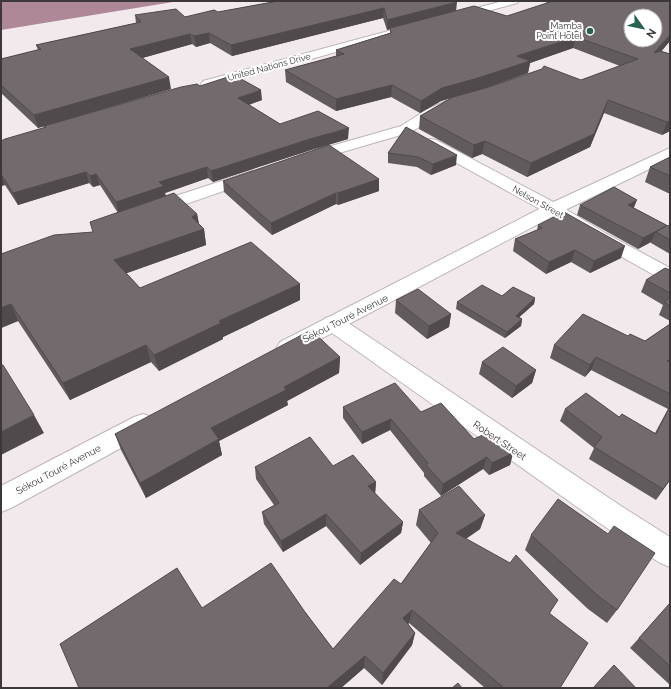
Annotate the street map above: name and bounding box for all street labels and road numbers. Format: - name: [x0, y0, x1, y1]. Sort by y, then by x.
- street label: United Nations Drive: [226, 51, 312, 83]
- street label: Nelson Street: [511, 184, 565, 220]
- street label: Sékou Touré Avenue: [301, 292, 390, 345]
- street label: Robert Street: [471, 419, 529, 463]
- street label: Sékou Touré Avenue: [14, 442, 103, 496]

